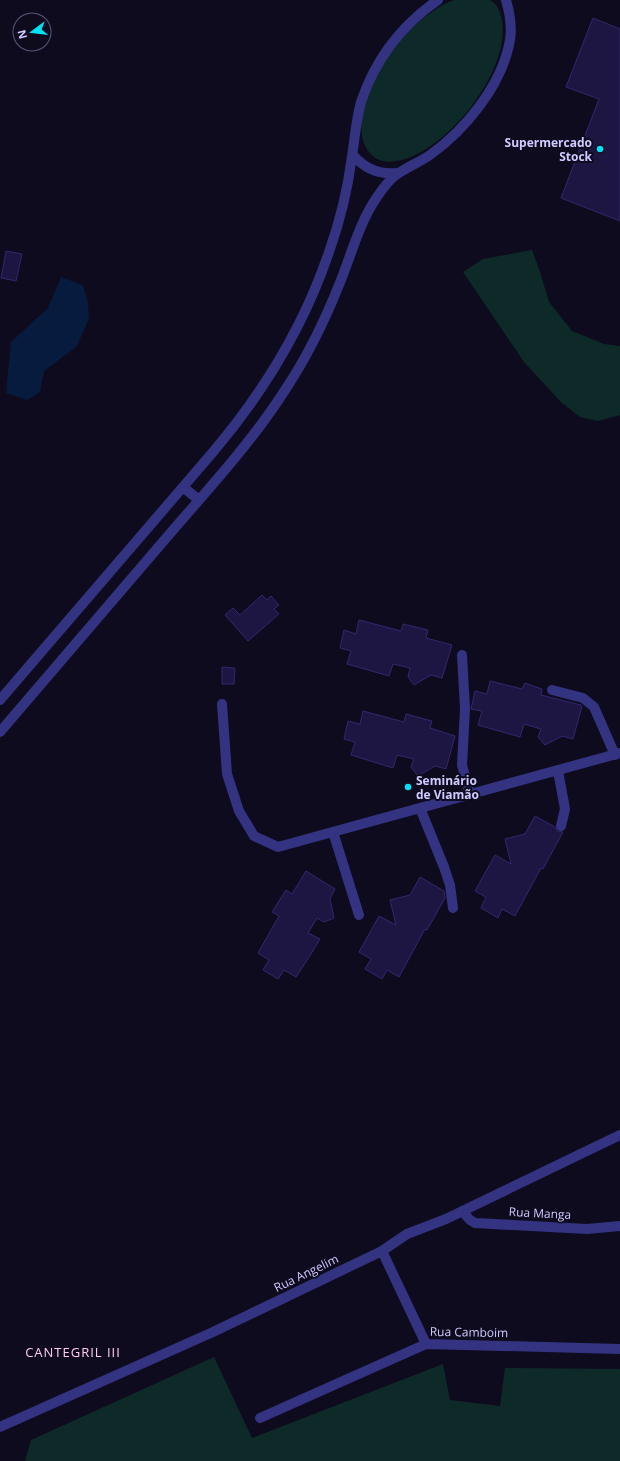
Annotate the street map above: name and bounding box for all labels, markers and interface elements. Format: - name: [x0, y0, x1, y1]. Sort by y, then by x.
- north arrow: [12, 12, 52, 52]
- text: N: [13, 28, 30, 41]
- place label: Supermercado Stock: [505, 134, 593, 165]
- marker: Supermercado Stock: [595, 144, 605, 154]
- place label: Seminário de Viamão: [416, 772, 479, 803]
- marker: Seminário de Viamão: [403, 782, 413, 792]
- street label: Rua Manga: [508, 1203, 572, 1223]
- street label: Rua Angelim: [271, 1250, 341, 1296]
- street label: Rua Camboim: [430, 1323, 508, 1341]
- district label: CANTEGRIL III: [25, 1343, 121, 1361]

